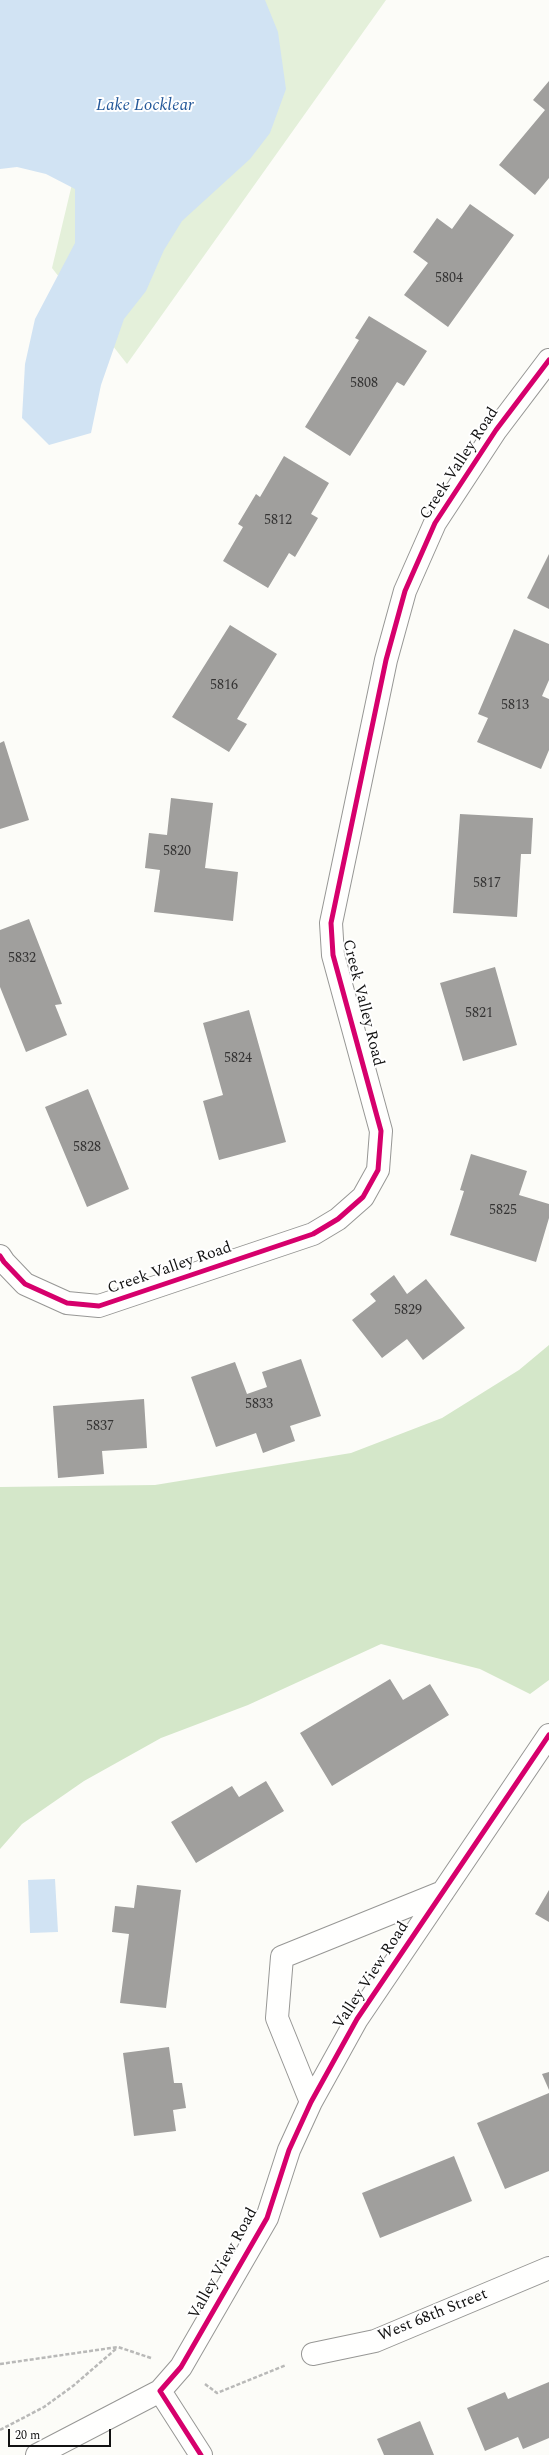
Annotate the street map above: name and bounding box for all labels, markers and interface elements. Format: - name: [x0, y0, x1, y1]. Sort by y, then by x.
- water label: Lake Locklear: [96, 97, 194, 117]
- house number: 5804: [435, 271, 463, 287]
- house number: 5808: [350, 376, 378, 392]
- street label: Creek Valley Road: [417, 404, 503, 524]
- house number: 5812: [264, 513, 292, 529]
- house number: 5816: [210, 678, 238, 694]
- house number: 5813: [501, 698, 529, 714]
- house number: 5820: [163, 844, 191, 860]
- house number: 5817: [473, 876, 501, 892]
- street label: Creek Valley Road: [337, 938, 387, 1068]
- house number: 5832: [8, 951, 36, 967]
- house number: 5821: [465, 1006, 493, 1022]
- house number: 5824: [224, 1051, 252, 1067]
- house number: 5828: [73, 1140, 101, 1156]
- house number: 5825: [489, 1203, 517, 1219]
- street label: Creek Valley Road: [105, 1239, 235, 1299]
- house number: 5829: [394, 1303, 422, 1319]
- house number: 5833: [245, 1397, 273, 1413]
- house number: 5837: [86, 1419, 114, 1435]
- street label: Valley View Road: [330, 1919, 414, 2033]
- street label: Valley View Road: [185, 2205, 263, 2323]
- street label: West 68th Street: [375, 2285, 491, 2347]
- scale bar: [10, 2421, 113, 2447]
- text: 20 m: [15, 2426, 40, 2445]

